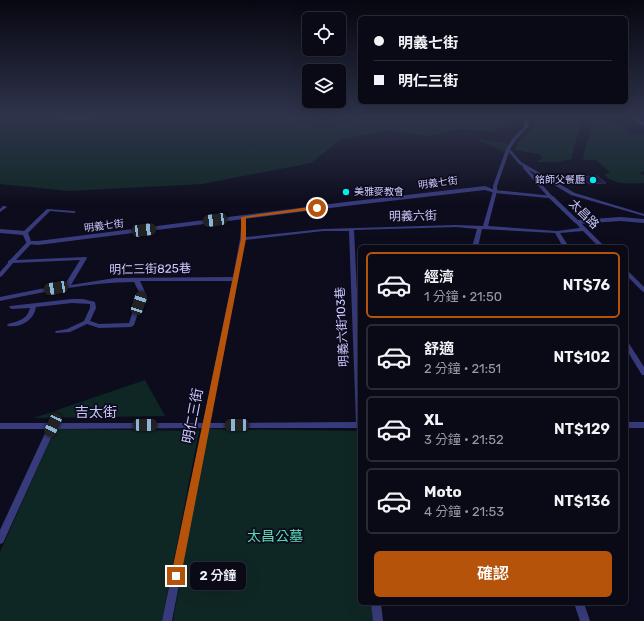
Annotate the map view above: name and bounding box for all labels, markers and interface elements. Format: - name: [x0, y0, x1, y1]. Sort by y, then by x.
- map controls: [302, 12, 346, 108]
- button: locate: [302, 12, 346, 56]
- text: 明義七街: [398, 34, 458, 52]
- button: layers: [302, 64, 346, 108]
- text: 明仁三街: [398, 72, 458, 90]
- place label: 銘師父餐廳: [535, 174, 585, 186]
- street label: 明義七街: [417, 175, 459, 191]
- marker: 銘師父餐廳: [588, 175, 598, 185]
- place label: 美雅麥教會: [354, 186, 404, 198]
- marker: 美雅麥教會: [341, 187, 351, 197]
- street label: 太昌路: [566, 196, 602, 232]
- route start: [308, 199, 326, 217]
- street label: 明義六街: [389, 209, 437, 223]
- car: [202, 212, 228, 228]
- street label: 明義七街: [83, 218, 125, 234]
- car: [131, 223, 157, 237]
- street label: 明仁三街825巷: [109, 261, 191, 277]
- icon: car: [376, 267, 412, 303]
- text: 經濟: [424, 268, 454, 286]
- text: NT$76: [563, 276, 610, 294]
- car: [43, 280, 69, 296]
- street label: 明義六街103巷: [333, 287, 351, 367]
- text: 1 分鐘 · 21:50: [424, 289, 502, 304]
- car: [129, 290, 149, 316]
- icon: car: [376, 339, 412, 375]
- text: 舒適: [424, 340, 454, 358]
- text: NT$102: [554, 348, 610, 366]
- text: 2 分鐘 · 21:51: [424, 361, 501, 376]
- street label: 明仁三街: [179, 387, 207, 445]
- street label: 吉太街: [75, 404, 117, 421]
- icon: car: [376, 411, 412, 447]
- text: XL: [424, 411, 443, 429]
- car: [42, 412, 64, 438]
- car: [133, 419, 157, 431]
- car: [225, 419, 249, 431]
- text: NT$129: [554, 420, 610, 438]
- text: 3 分鐘 · 21:52: [424, 432, 504, 447]
- icon: car: [376, 483, 412, 519]
- text: Moto: [424, 483, 462, 501]
- text: NT$136: [554, 492, 610, 510]
- text: 4 分鐘 · 21:53: [424, 504, 504, 519]
- park label: 太昌公墓: [247, 528, 303, 545]
- button: 確認: [374, 551, 612, 597]
- callout: 2 分鐘: [190, 562, 246, 590]
- route end: [167, 567, 185, 585]
- text: 2 分鐘: [199, 568, 237, 583]

